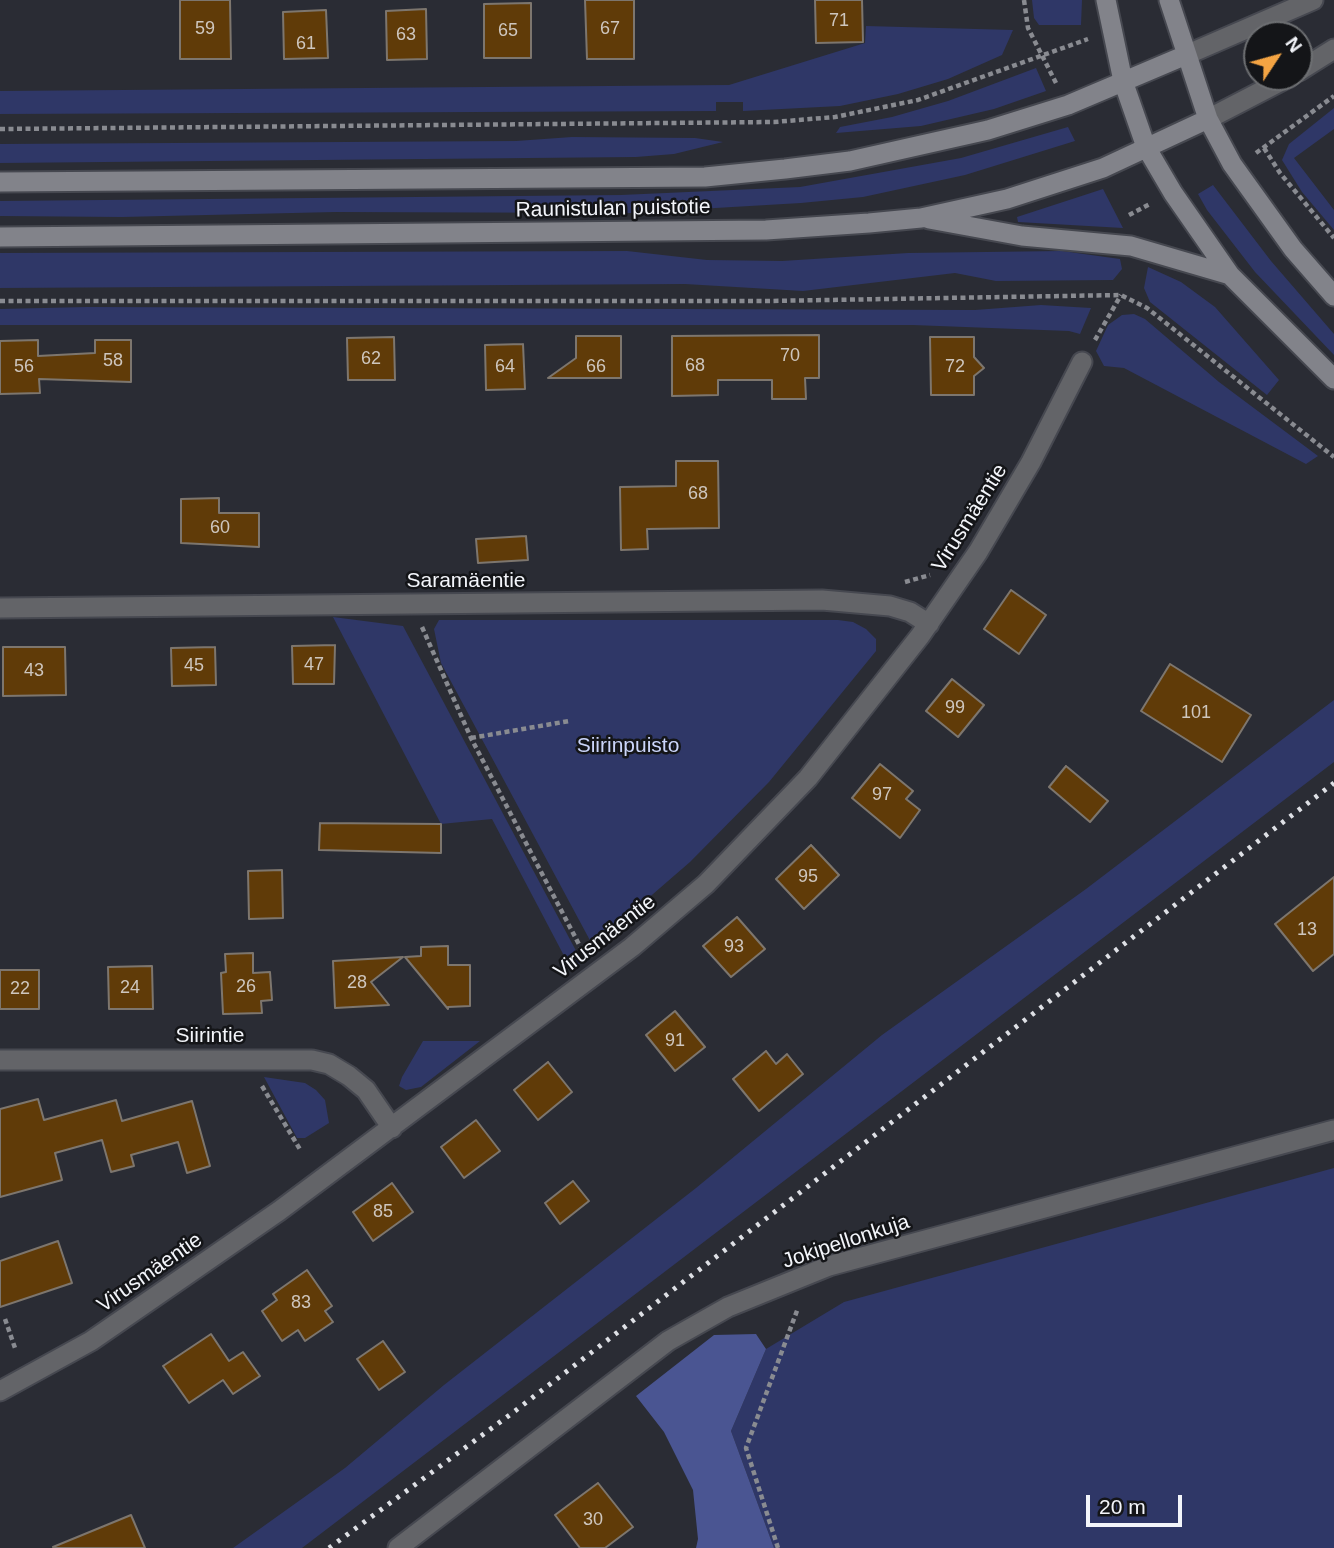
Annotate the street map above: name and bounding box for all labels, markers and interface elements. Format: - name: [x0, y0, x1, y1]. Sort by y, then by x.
- house number: 71: [829, 10, 849, 32]
- house number: 59: [195, 18, 215, 40]
- house number: 67: [600, 18, 620, 40]
- house number: 65: [498, 20, 518, 42]
- north arrow: [1243, 21, 1313, 91]
- house number: 63: [396, 24, 416, 46]
- house number: 61: [296, 33, 316, 55]
- text: N: [1281, 33, 1306, 56]
- street label: Raunistulan puistotie: [515, 195, 711, 223]
- house number: 70: [780, 345, 800, 367]
- house number: 62: [361, 348, 381, 370]
- house number: 58: [103, 350, 123, 372]
- house number: 68: [685, 355, 705, 377]
- house number: 56: [14, 356, 34, 378]
- house number: 64: [495, 356, 515, 378]
- house number: 66: [586, 356, 606, 378]
- house number: 72: [945, 356, 965, 378]
- street label: Virusmäentie: [927, 460, 1013, 576]
- house number: 68: [688, 483, 708, 505]
- house number: 60: [210, 517, 230, 539]
- street label: Saramäentie: [406, 568, 526, 594]
- house number: 47: [304, 654, 324, 676]
- house number: 45: [184, 655, 204, 677]
- house number: 43: [24, 660, 44, 682]
- house number: 99: [945, 697, 965, 719]
- house number: 101: [1181, 702, 1211, 724]
- park label: Siirinpuisto: [577, 733, 679, 759]
- house number: 97: [872, 784, 892, 806]
- house number: 95: [798, 866, 818, 888]
- street label: Virusmäentie: [549, 889, 661, 985]
- house number: 13: [1297, 919, 1317, 941]
- house number: 93: [724, 936, 744, 958]
- house number: 28: [347, 972, 367, 994]
- house number: 26: [236, 976, 256, 998]
- house number: 24: [120, 977, 140, 999]
- house number: 22: [10, 978, 30, 1000]
- street label: Siirintie: [176, 1023, 244, 1049]
- house number: 91: [665, 1030, 685, 1052]
- house number: 85: [373, 1201, 393, 1223]
- street label: Jokipellonkuja: [779, 1210, 913, 1274]
- street label: Virusmäentie: [93, 1228, 207, 1318]
- house number: 83: [291, 1292, 311, 1314]
- scale bar: [1089, 1482, 1185, 1526]
- text: 20 m: [1099, 1495, 1146, 1518]
- house number: 30: [583, 1509, 603, 1531]

